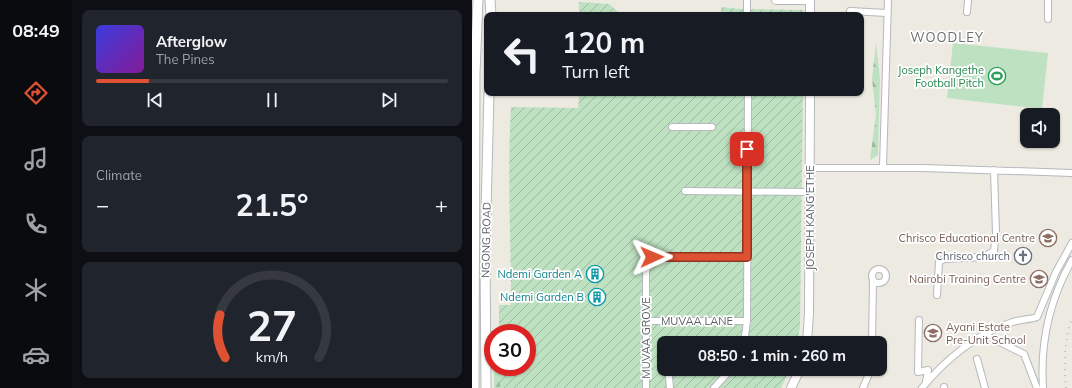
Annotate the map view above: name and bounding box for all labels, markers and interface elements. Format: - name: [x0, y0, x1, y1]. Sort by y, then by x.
- text: 08:49: [12, 19, 60, 42]
- text: 120 m: [562, 25, 645, 60]
- icon: left: [496, 28, 548, 80]
- district label: WOODLEY: [910, 29, 984, 45]
- text: Afterglow: [156, 32, 227, 51]
- text: The Pines: [156, 51, 215, 67]
- text: Turn left: [562, 60, 630, 83]
- place label: Joseph Kangethe Football Pitch: [898, 63, 984, 90]
- sports icon: Joseph Kangethe Football Pitch: [987, 66, 1007, 86]
- icon: directions: [22, 79, 50, 107]
- icon: previous: [144, 89, 166, 111]
- icon: pause: [261, 89, 283, 111]
- icon: next: [378, 89, 400, 111]
- map controls: [1020, 108, 1060, 148]
- button: sound: [1020, 108, 1060, 148]
- pin: [730, 132, 764, 166]
- icon: arrive: [736, 138, 758, 160]
- icon: music: [22, 145, 50, 173]
- street label: JOSEPH KANG'ETHE: [803, 165, 817, 271]
- text: Climate: [96, 167, 142, 183]
- text: 21.5°: [236, 186, 308, 224]
- text: −: [96, 191, 109, 219]
- text: +: [435, 191, 448, 219]
- street label: NGONG ROAD: [478, 202, 494, 278]
- icon: phone: [22, 210, 50, 238]
- school or university icon: Chrisco Educational Centre: [1038, 228, 1058, 248]
- place label: Chrisco Educational Centre: [898, 231, 1035, 245]
- position arrow: [631, 236, 673, 278]
- church icon: Chrisco church: [1013, 246, 1033, 266]
- place label: Chrisco church: [935, 249, 1010, 263]
- building icon: Ndemi Garden A: [585, 264, 605, 284]
- place label: Ndemi Garden A: [498, 267, 582, 281]
- school or university icon: Nairobi Training Centre: [1029, 269, 1049, 289]
- place label: Nairobi Training Centre: [909, 272, 1026, 286]
- icon: climate: [22, 276, 50, 304]
- building icon: Ndemi Garden B: [587, 287, 607, 307]
- place label: Ndemi Garden B: [500, 290, 584, 304]
- street label: MUVAA GROVE: [639, 297, 653, 379]
- text: 27: [247, 299, 297, 351]
- street label: MUVAA LANE: [661, 314, 733, 328]
- place label: Ayani Estate Pre-Unit School: [946, 320, 1026, 347]
- school or university icon: Ayani Estate Pre-Unit School: [923, 323, 943, 343]
- speed limit sign: 30: [484, 324, 536, 376]
- icon: car: [22, 341, 50, 369]
- text: 08:50 · 1 min · 260 m: [698, 346, 846, 365]
- text: km/h: [256, 348, 288, 366]

